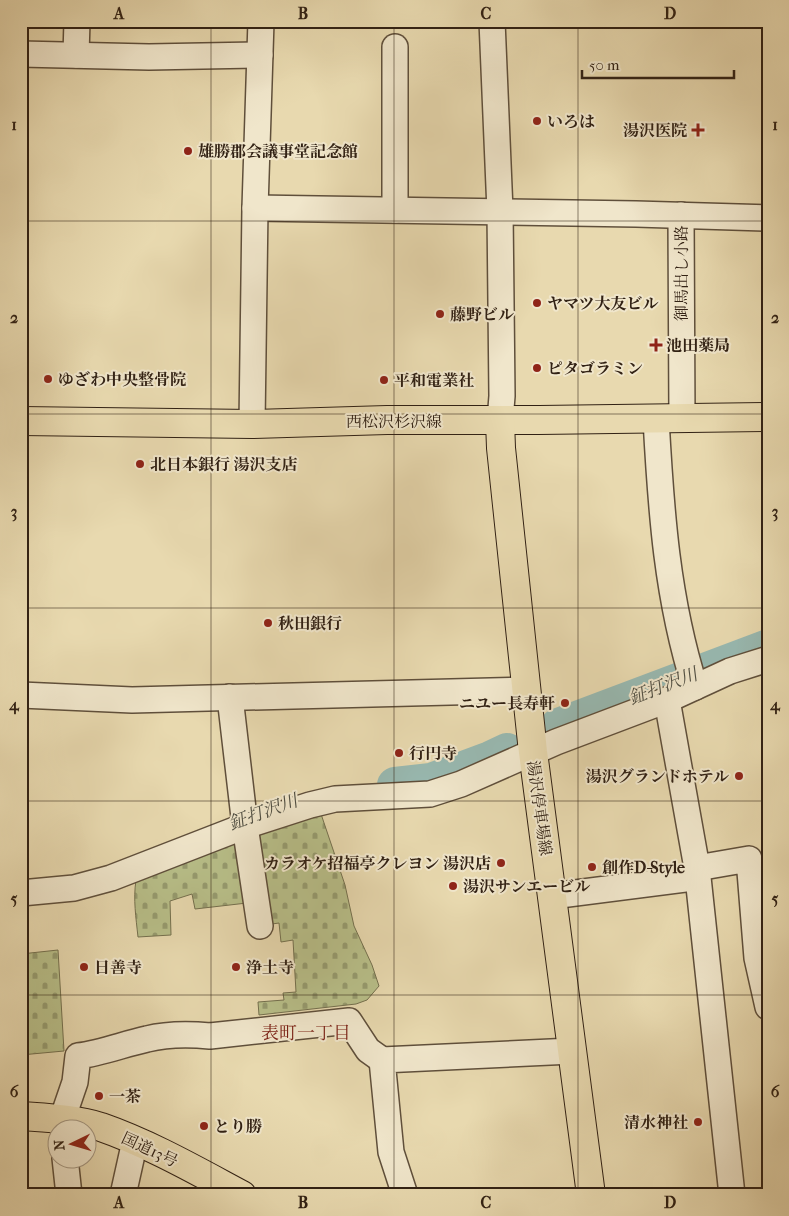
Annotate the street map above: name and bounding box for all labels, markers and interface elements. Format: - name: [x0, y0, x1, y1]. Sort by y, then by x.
- text: A: [113, 4, 125, 23]
- text: B: [298, 4, 308, 23]
- text: C: [481, 4, 492, 23]
- text: D: [664, 4, 676, 23]
- scale bar: [582, 48, 734, 80]
- text: 50 m: [589, 56, 620, 74]
- place label: いろは: [547, 112, 595, 131]
- text: 1: [11, 115, 17, 134]
- marker: いろは: [531, 115, 543, 127]
- text: 1: [772, 115, 778, 134]
- place label: 湯沢医院: [623, 121, 687, 140]
- marker: 湯沢医院: [691, 123, 705, 137]
- place label: 雄勝郡会議事堂記念館: [198, 142, 358, 161]
- marker: 雄勝郡会議事堂記念館: [182, 145, 194, 157]
- street label: 御馬出し小路: [672, 225, 691, 321]
- place label: ヤマツ大友ビル: [547, 294, 659, 313]
- marker: ヤマツ大友ビル: [531, 297, 543, 309]
- place label: 藤野ビル: [450, 305, 514, 324]
- text: 2: [10, 308, 18, 327]
- marker: 藤野ビル: [434, 308, 446, 320]
- text: 2: [771, 308, 779, 327]
- place label: 池田薬局: [666, 336, 730, 355]
- marker: 池田薬局: [650, 339, 662, 351]
- place label: ピタゴラミン: [547, 359, 643, 378]
- marker: ピタゴラミン: [531, 362, 543, 374]
- place label: ゆざわ中央整骨院: [58, 370, 186, 389]
- place label: 平和電業社: [394, 371, 474, 390]
- marker: ゆざわ中央整骨院: [42, 373, 54, 385]
- marker: 平和電業社: [378, 374, 390, 386]
- street label: 西松沢杉沢線: [346, 412, 442, 431]
- place label: 北日本銀行 湯沢支店: [150, 455, 297, 474]
- marker: 北日本銀行 湯沢支店: [134, 458, 146, 470]
- text: 3: [11, 502, 17, 522]
- text: 3: [772, 502, 778, 522]
- place label: 秋田銀行: [278, 614, 342, 633]
- marker: 秋田銀行: [262, 617, 274, 629]
- water label: 鉦打沢川: [626, 663, 702, 709]
- place label: ニユー長寿軒: [459, 694, 555, 713]
- text: 4: [8, 695, 20, 715]
- text: 4: [769, 695, 781, 715]
- marker: ニユー長寿軒: [559, 697, 571, 709]
- place label: 行円寺: [409, 744, 457, 763]
- marker: 行円寺: [393, 747, 405, 759]
- street label: 湯沢停車場線: [523, 759, 556, 857]
- place label: 湯沢グランドホテル: [586, 767, 729, 786]
- marker: 湯沢グランドホテル: [733, 770, 745, 782]
- water label: 鉦打沢川: [226, 790, 302, 835]
- place label: カラオケ招福亭クレヨン 湯沢店: [264, 854, 491, 873]
- marker: カラオケ招福亭クレヨン 湯沢店: [495, 857, 507, 869]
- place label: 創作D-Style: [602, 858, 685, 878]
- marker: 創作D-Style: [586, 861, 598, 873]
- place label: 湯沢サンエービル: [463, 877, 590, 896]
- marker: 湯沢サンエービル: [447, 880, 459, 892]
- text: 5: [11, 889, 18, 908]
- text: 5: [772, 889, 779, 908]
- place label: 日善寺: [94, 958, 142, 977]
- place label: 浄土寺: [246, 958, 294, 977]
- marker: 日善寺: [78, 961, 90, 973]
- marker: 浄土寺: [230, 961, 242, 973]
- district label: 表町一丁目: [261, 1023, 351, 1044]
- text: 6: [10, 1082, 19, 1101]
- text: 6: [771, 1082, 780, 1101]
- place label: 一茶: [109, 1087, 141, 1106]
- marker: 一茶: [93, 1090, 105, 1102]
- place label: 清水神社: [624, 1113, 688, 1132]
- marker: 清水神社: [692, 1116, 704, 1128]
- place label: とり勝: [214, 1117, 262, 1136]
- north arrow: [48, 1118, 98, 1168]
- marker: とり勝: [198, 1120, 210, 1132]
- street label: 国道13号: [118, 1128, 181, 1171]
- text: N: [51, 1139, 68, 1151]
- text: A: [113, 1193, 125, 1212]
- text: B: [298, 1193, 308, 1212]
- text: C: [481, 1193, 492, 1212]
- text: D: [664, 1193, 676, 1212]

